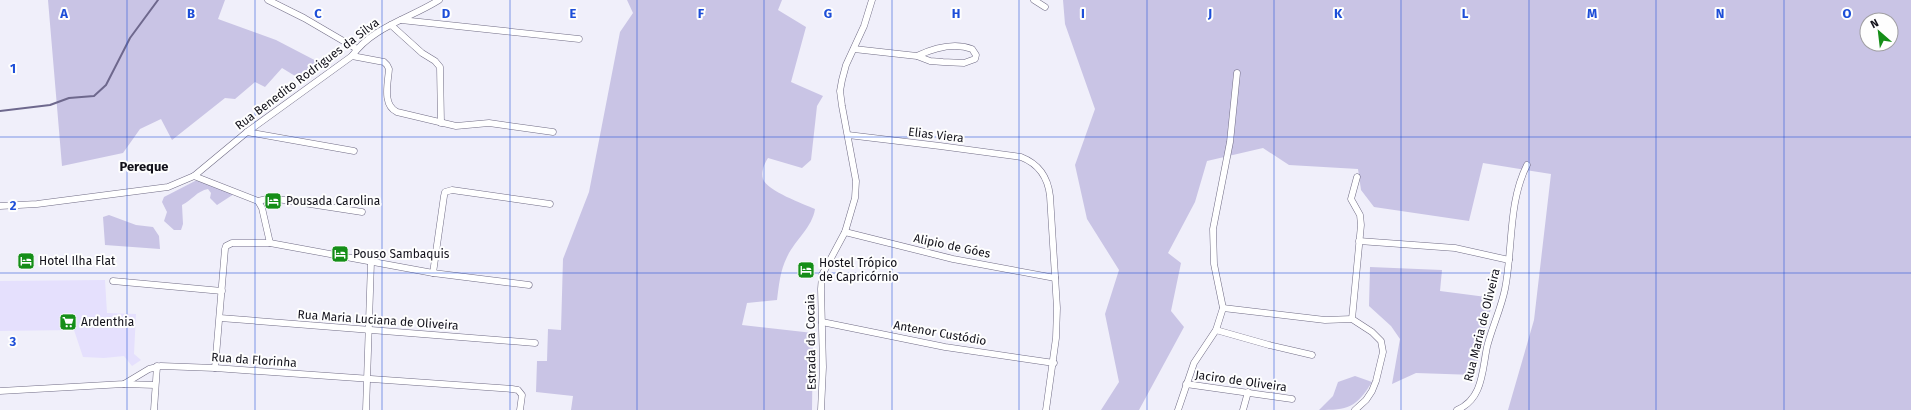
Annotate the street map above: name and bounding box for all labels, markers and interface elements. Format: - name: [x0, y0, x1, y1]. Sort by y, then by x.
- text: A: [59, 6, 68, 21]
- text: B: [187, 6, 195, 21]
- text: C: [314, 6, 322, 21]
- text: D: [442, 6, 451, 21]
- text: E: [570, 6, 577, 21]
- text: F: [698, 6, 705, 21]
- text: G: [824, 6, 832, 21]
- text: H: [952, 6, 960, 21]
- text: I: [1081, 6, 1085, 21]
- text: J: [1207, 6, 1212, 21]
- text: K: [1334, 6, 1343, 21]
- text: L: [1462, 6, 1469, 21]
- text: M: [1587, 6, 1597, 21]
- text: N: [1716, 6, 1724, 21]
- text: O: [1843, 6, 1852, 21]
- north arrow: [1859, 12, 1899, 52]
- street label: Rua Benedito Rodrigues da Silva: [232, 15, 382, 133]
- text: N: [1868, 16, 1881, 31]
- text: 1: [10, 61, 16, 76]
- street label: Elias Viera: [907, 125, 965, 145]
- district label: Pereque: [120, 159, 169, 174]
- hotel icon: Pousada Carolina: [263, 191, 283, 211]
- place label: Pousada Carolina: [286, 194, 380, 208]
- text: 2: [10, 198, 17, 213]
- street label: Alipio de Góes: [912, 231, 992, 261]
- hotel icon: Pouso Sambaquis: [330, 244, 350, 264]
- place label: Pouso Sambaquis: [353, 247, 450, 261]
- hotel icon: Hotel Ilha Flat: [16, 251, 36, 271]
- place label: Hotel Ilha Flat: [39, 254, 116, 268]
- place label: Hostel Trópico de Capricórnio: [819, 256, 899, 284]
- hotel icon: Hostel Trópico de Capricórnio: [796, 260, 816, 280]
- street label: Rua Maria de Oliveira: [1461, 267, 1503, 383]
- street label: Estrada da Cocaia: [803, 294, 819, 390]
- street label: Rua Maria Luciana de Oliveira: [297, 307, 459, 333]
- supermarket icon: Ardenthia: [58, 312, 78, 332]
- place label: Ardenthia: [81, 315, 134, 329]
- street label: Antenor Custódio: [892, 318, 988, 348]
- text: 3: [9, 334, 17, 349]
- street label: Rua da Florinha: [211, 350, 297, 370]
- street label: Jaciro de Oliveira: [1194, 368, 1288, 394]

